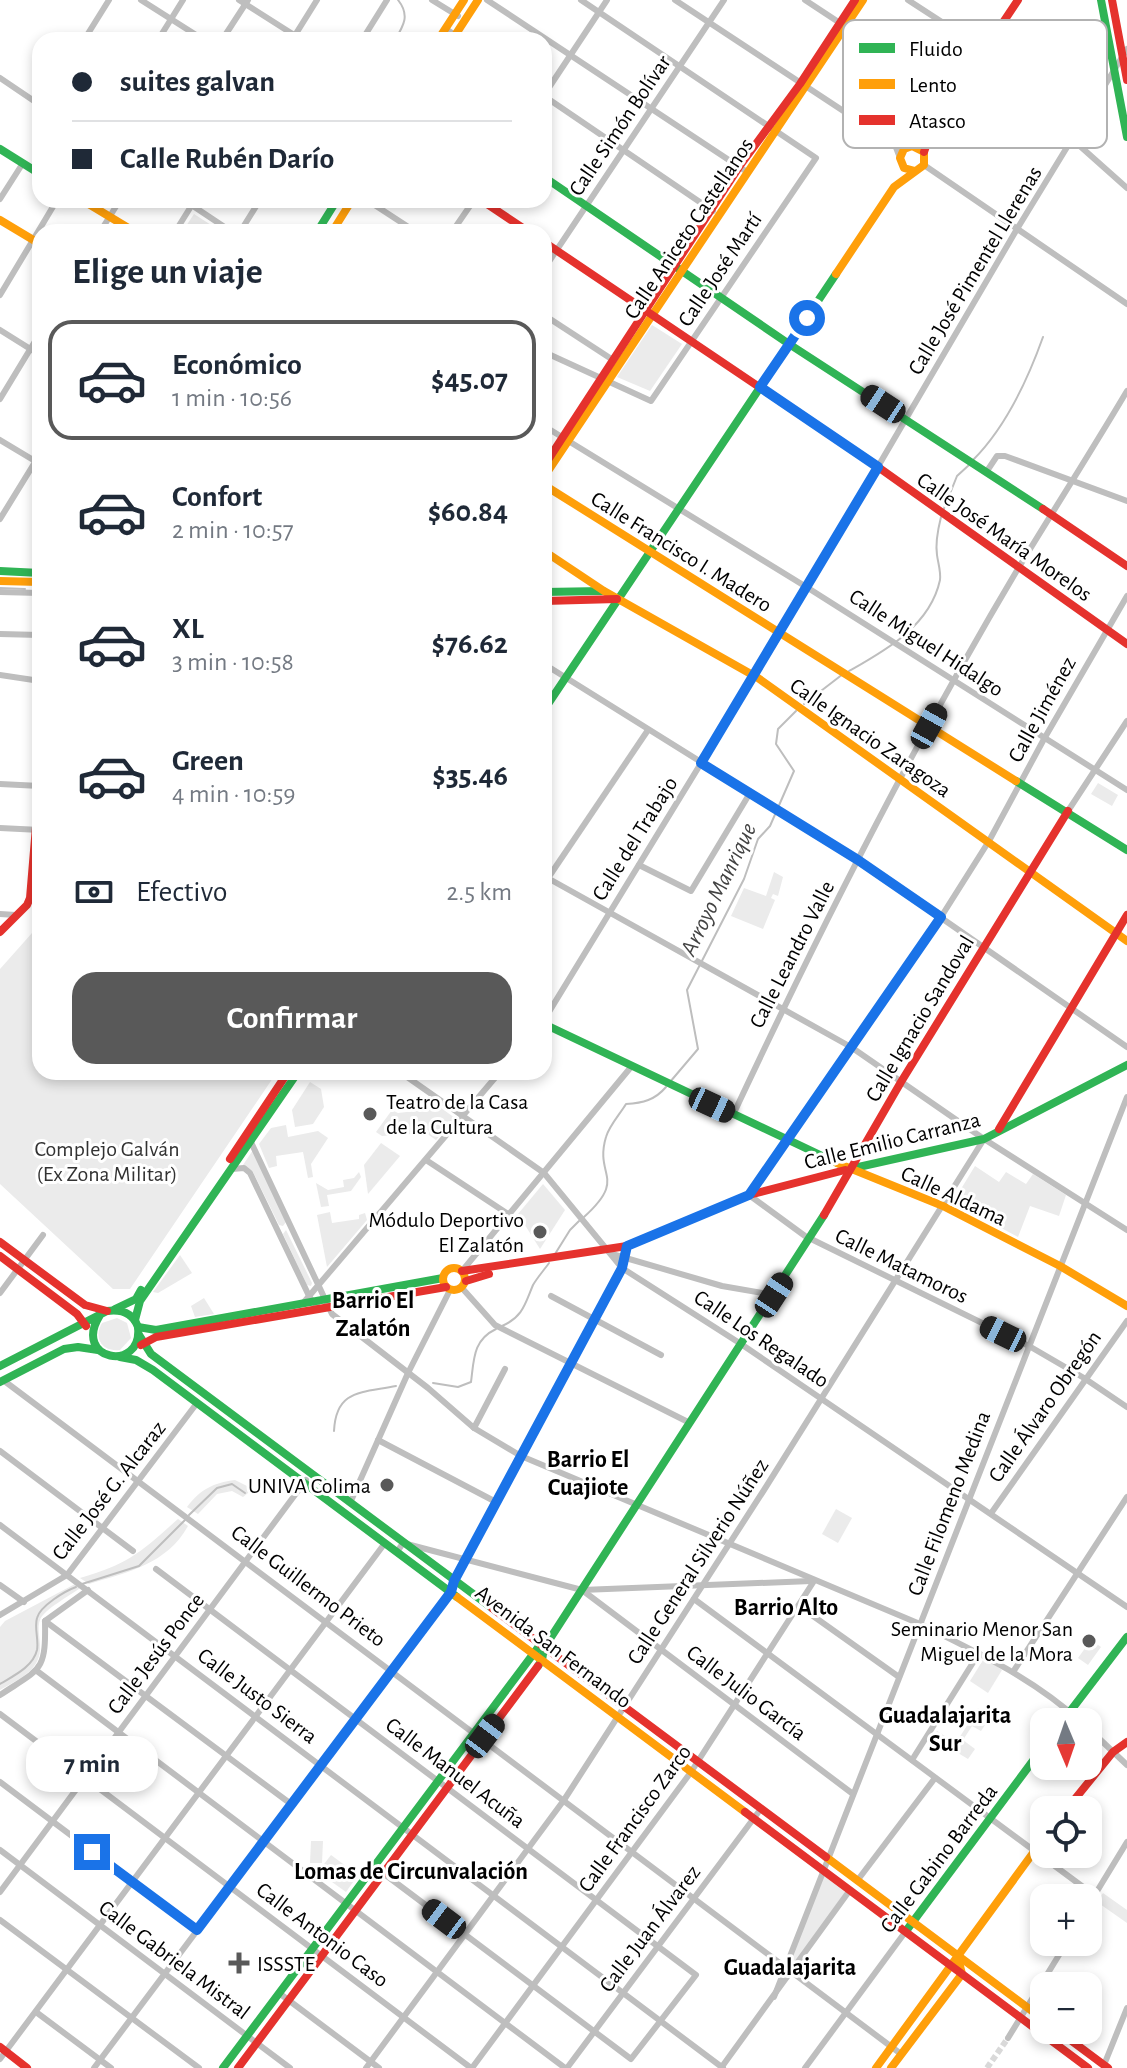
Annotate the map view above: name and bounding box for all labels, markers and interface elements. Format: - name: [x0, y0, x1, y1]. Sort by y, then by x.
- legend: [843, 20, 1107, 148]
- text: Fluido: [909, 38, 963, 60]
- street label: Calle Simón Bolívar: [565, 51, 675, 200]
- text: suites galvan: [120, 67, 275, 97]
- text: Lento: [909, 74, 957, 96]
- text: Atasco: [909, 110, 966, 132]
- street label: Calle Aniceto Castellanos: [620, 134, 757, 323]
- text: Calle Rubén Darío: [120, 144, 334, 174]
- street label: Calle José Pimentel Llerenas: [904, 163, 1046, 378]
- street label: Calle José Martí: [674, 208, 766, 330]
- text: Elige un viaje: [72, 254, 263, 290]
- route start: [789, 300, 825, 336]
- icon: car: [76, 344, 148, 416]
- text: Económico: [172, 350, 302, 380]
- text: $45.07: [431, 365, 508, 395]
- car: [856, 381, 910, 427]
- text: 1 min · 10:56: [172, 385, 292, 411]
- street label: Calle José María Morelos: [913, 468, 1096, 605]
- icon: car: [76, 476, 148, 548]
- text: Confort: [172, 482, 262, 512]
- street label: Calle Francisco I. Madero: [587, 487, 776, 616]
- text: $60.84: [428, 497, 508, 527]
- text: 2 min · 10:57: [172, 517, 294, 543]
- street label: Calle Miguel Hidalgo: [845, 585, 1007, 701]
- icon: car: [76, 608, 148, 680]
- text: XL: [172, 614, 204, 644]
- text: $76.62: [432, 629, 508, 659]
- text: 3 min · 10:58: [172, 649, 294, 675]
- street label: Calle Jiménez: [1004, 653, 1080, 766]
- street label: Calle Ignacio Zaragoza: [786, 674, 955, 802]
- car: [907, 699, 951, 753]
- icon: car: [76, 740, 148, 812]
- text: Green: [172, 746, 244, 776]
- text: $35.46: [432, 761, 508, 791]
- street label: Calle del Trabajo: [588, 773, 682, 904]
- text: 4 min · 10:59: [172, 781, 296, 807]
- water label: Arroyo Manrique: [676, 819, 761, 961]
- icon: cash: [72, 870, 116, 914]
- text: Efectivo: [136, 877, 228, 907]
- street label: Calle Leandro Valle: [745, 877, 838, 1032]
- text: 2.5 km: [446, 879, 512, 905]
- street label: Calle Ignacio Sandoval: [862, 932, 978, 1105]
- button: Confirmar: [72, 972, 512, 1064]
- car: [685, 1084, 739, 1126]
- place label: Teatro de la Casa de la Cultura: [386, 1091, 528, 1138]
- marker: Teatro de la Casa de la Cultura: [361, 1105, 379, 1123]
- street label: Calle Emilio Carranza: [802, 1108, 983, 1173]
- park label: Complejo Galván (Ex Zona Militar): [34, 1138, 180, 1185]
- street label: Calle Aldama: [897, 1162, 1010, 1230]
- place label: Módulo Deportivo El Zalatón: [368, 1209, 524, 1256]
- marker: Módulo Deportivo El Zalatón: [531, 1223, 549, 1241]
- street label: Calle Matamoros: [832, 1224, 971, 1308]
- car: [751, 1268, 797, 1322]
- street label: Calle Los Regalado: [690, 1286, 833, 1392]
- district label: Barrio El Zalatón: [332, 1289, 414, 1341]
- car: [976, 1313, 1030, 1355]
- street label: Calle Álvaro Obregón: [984, 1326, 1105, 1486]
- street label: Calle Filomeno Medina: [904, 1408, 994, 1599]
- street label: Calle José G. Alcaraz: [48, 1417, 170, 1564]
- district label: Barrio El Cuajiote: [547, 1448, 629, 1500]
- street label: Calle General Silverio Núñez: [623, 1455, 772, 1668]
- place label: UNIVA Colima: [248, 1475, 371, 1497]
- marker: UNIVA Colima: [378, 1476, 396, 1494]
- street label: Calle Guillermo Prieto: [227, 1521, 390, 1651]
- street label: Avenida San Fernando: [471, 1581, 636, 1712]
- street label: Calle Jesús Ponce: [103, 1589, 208, 1718]
- district label: Barrio Alto: [734, 1596, 838, 1620]
- place label: Seminario Menor San Miguel de la Mora: [891, 1618, 1073, 1665]
- marker: Seminario Menor San Miguel de la Mora: [1080, 1632, 1098, 1650]
- street label: Calle Julio García: [683, 1641, 810, 1745]
- street label: Calle Justo Sierra: [194, 1644, 321, 1748]
- district label: Guadalajarita Sur: [879, 1704, 1011, 1756]
- north arrow: [1030, 1708, 1102, 1780]
- map controls: [1030, 1708, 1102, 2044]
- car: [461, 1710, 509, 1762]
- street label: Calle Manuel Acuña: [382, 1713, 529, 1832]
- callout: 7 min: [26, 1736, 158, 1792]
- street label: Calle Francisco Zarco: [574, 1741, 695, 1896]
- text: 7 min: [64, 1751, 120, 1777]
- street label: Calle Gabino Barreda: [876, 1780, 1002, 1937]
- button: locate: [1030, 1796, 1102, 1868]
- route end: [74, 1834, 110, 1870]
- district label: Lomas de Circunvalación: [294, 1860, 528, 1884]
- street label: Calle Juan Álvarez: [594, 1861, 704, 1996]
- street label: Calle Antonio Caso: [252, 1878, 393, 1991]
- button: +: [1030, 1884, 1102, 1956]
- car: [418, 1895, 470, 1943]
- street label: Calle Gabriela Mistral: [95, 1896, 254, 2024]
- marker: ISSSTE: [228, 1952, 250, 1974]
- place label: ISSSTE: [257, 1953, 315, 1975]
- district label: Guadalajarita: [724, 1956, 856, 1980]
- button: −: [1030, 1972, 1102, 2044]

